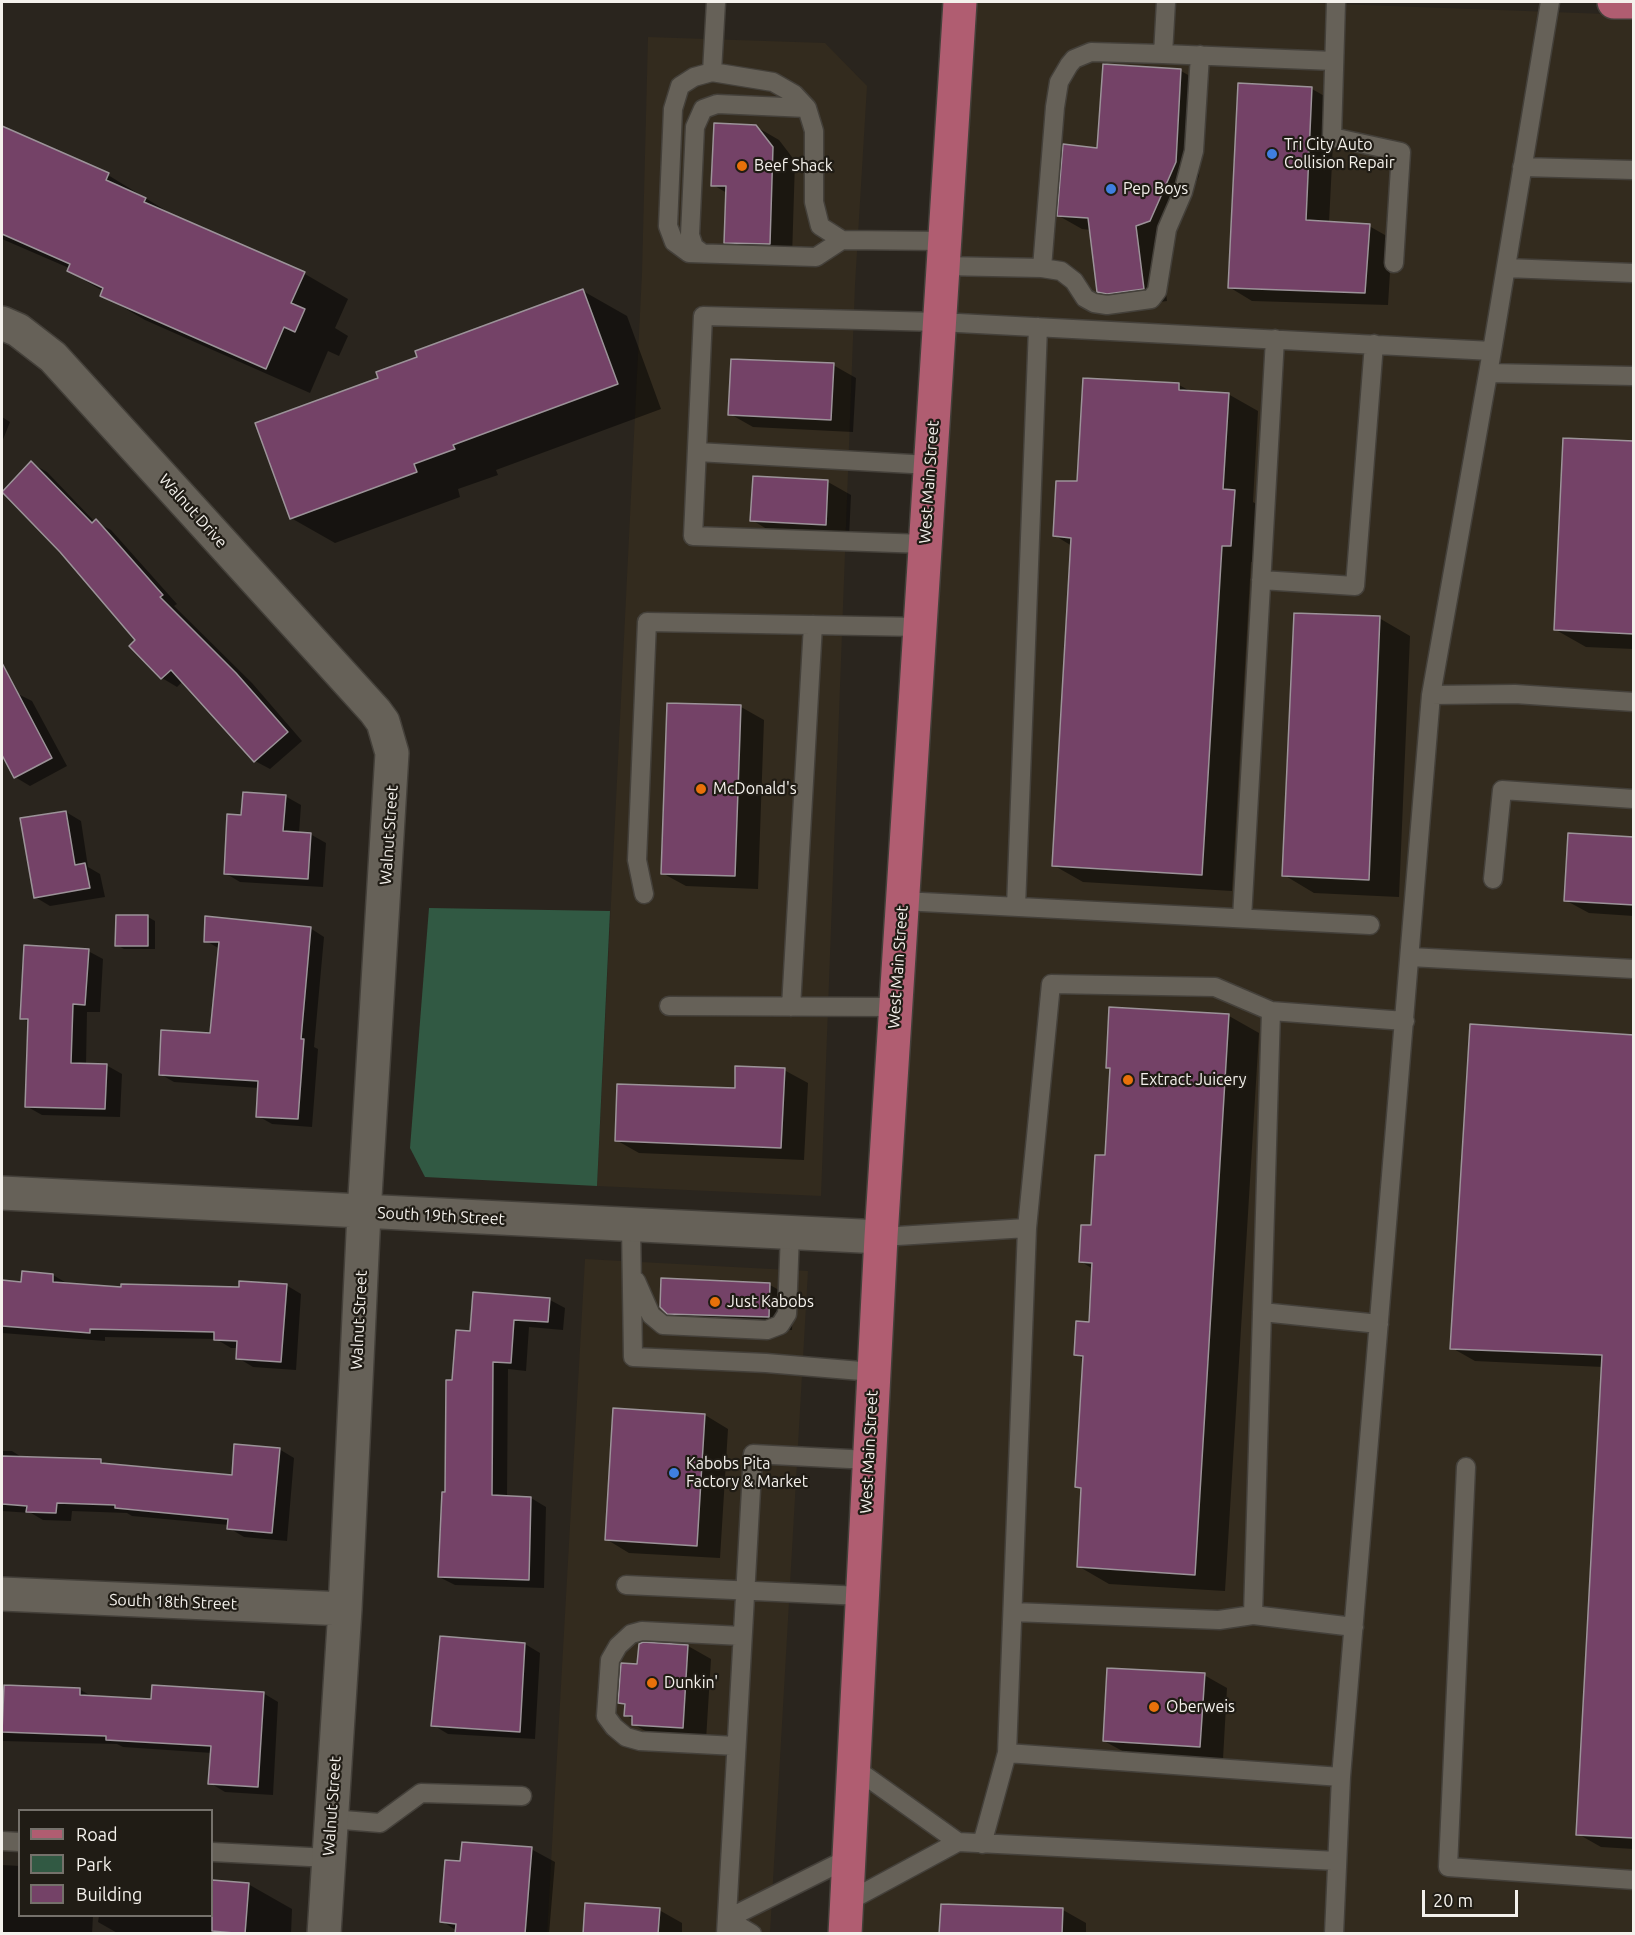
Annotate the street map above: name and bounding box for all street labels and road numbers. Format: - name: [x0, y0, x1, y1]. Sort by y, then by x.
- street label: West Main Street: [915, 420, 943, 544]
- street label: Walnut Drive: [155, 470, 231, 552]
- street label: Walnut Street: [376, 785, 402, 885]
- street label: West Main Street: [884, 905, 912, 1029]
- street label: South 19th Street: [377, 1203, 505, 1229]
- street label: Walnut Street: [347, 1270, 371, 1370]
- street label: West Main Street: [856, 1390, 882, 1514]
- street label: South 18th Street: [109, 1590, 237, 1614]
- street label: Walnut Street: [319, 1756, 345, 1856]

